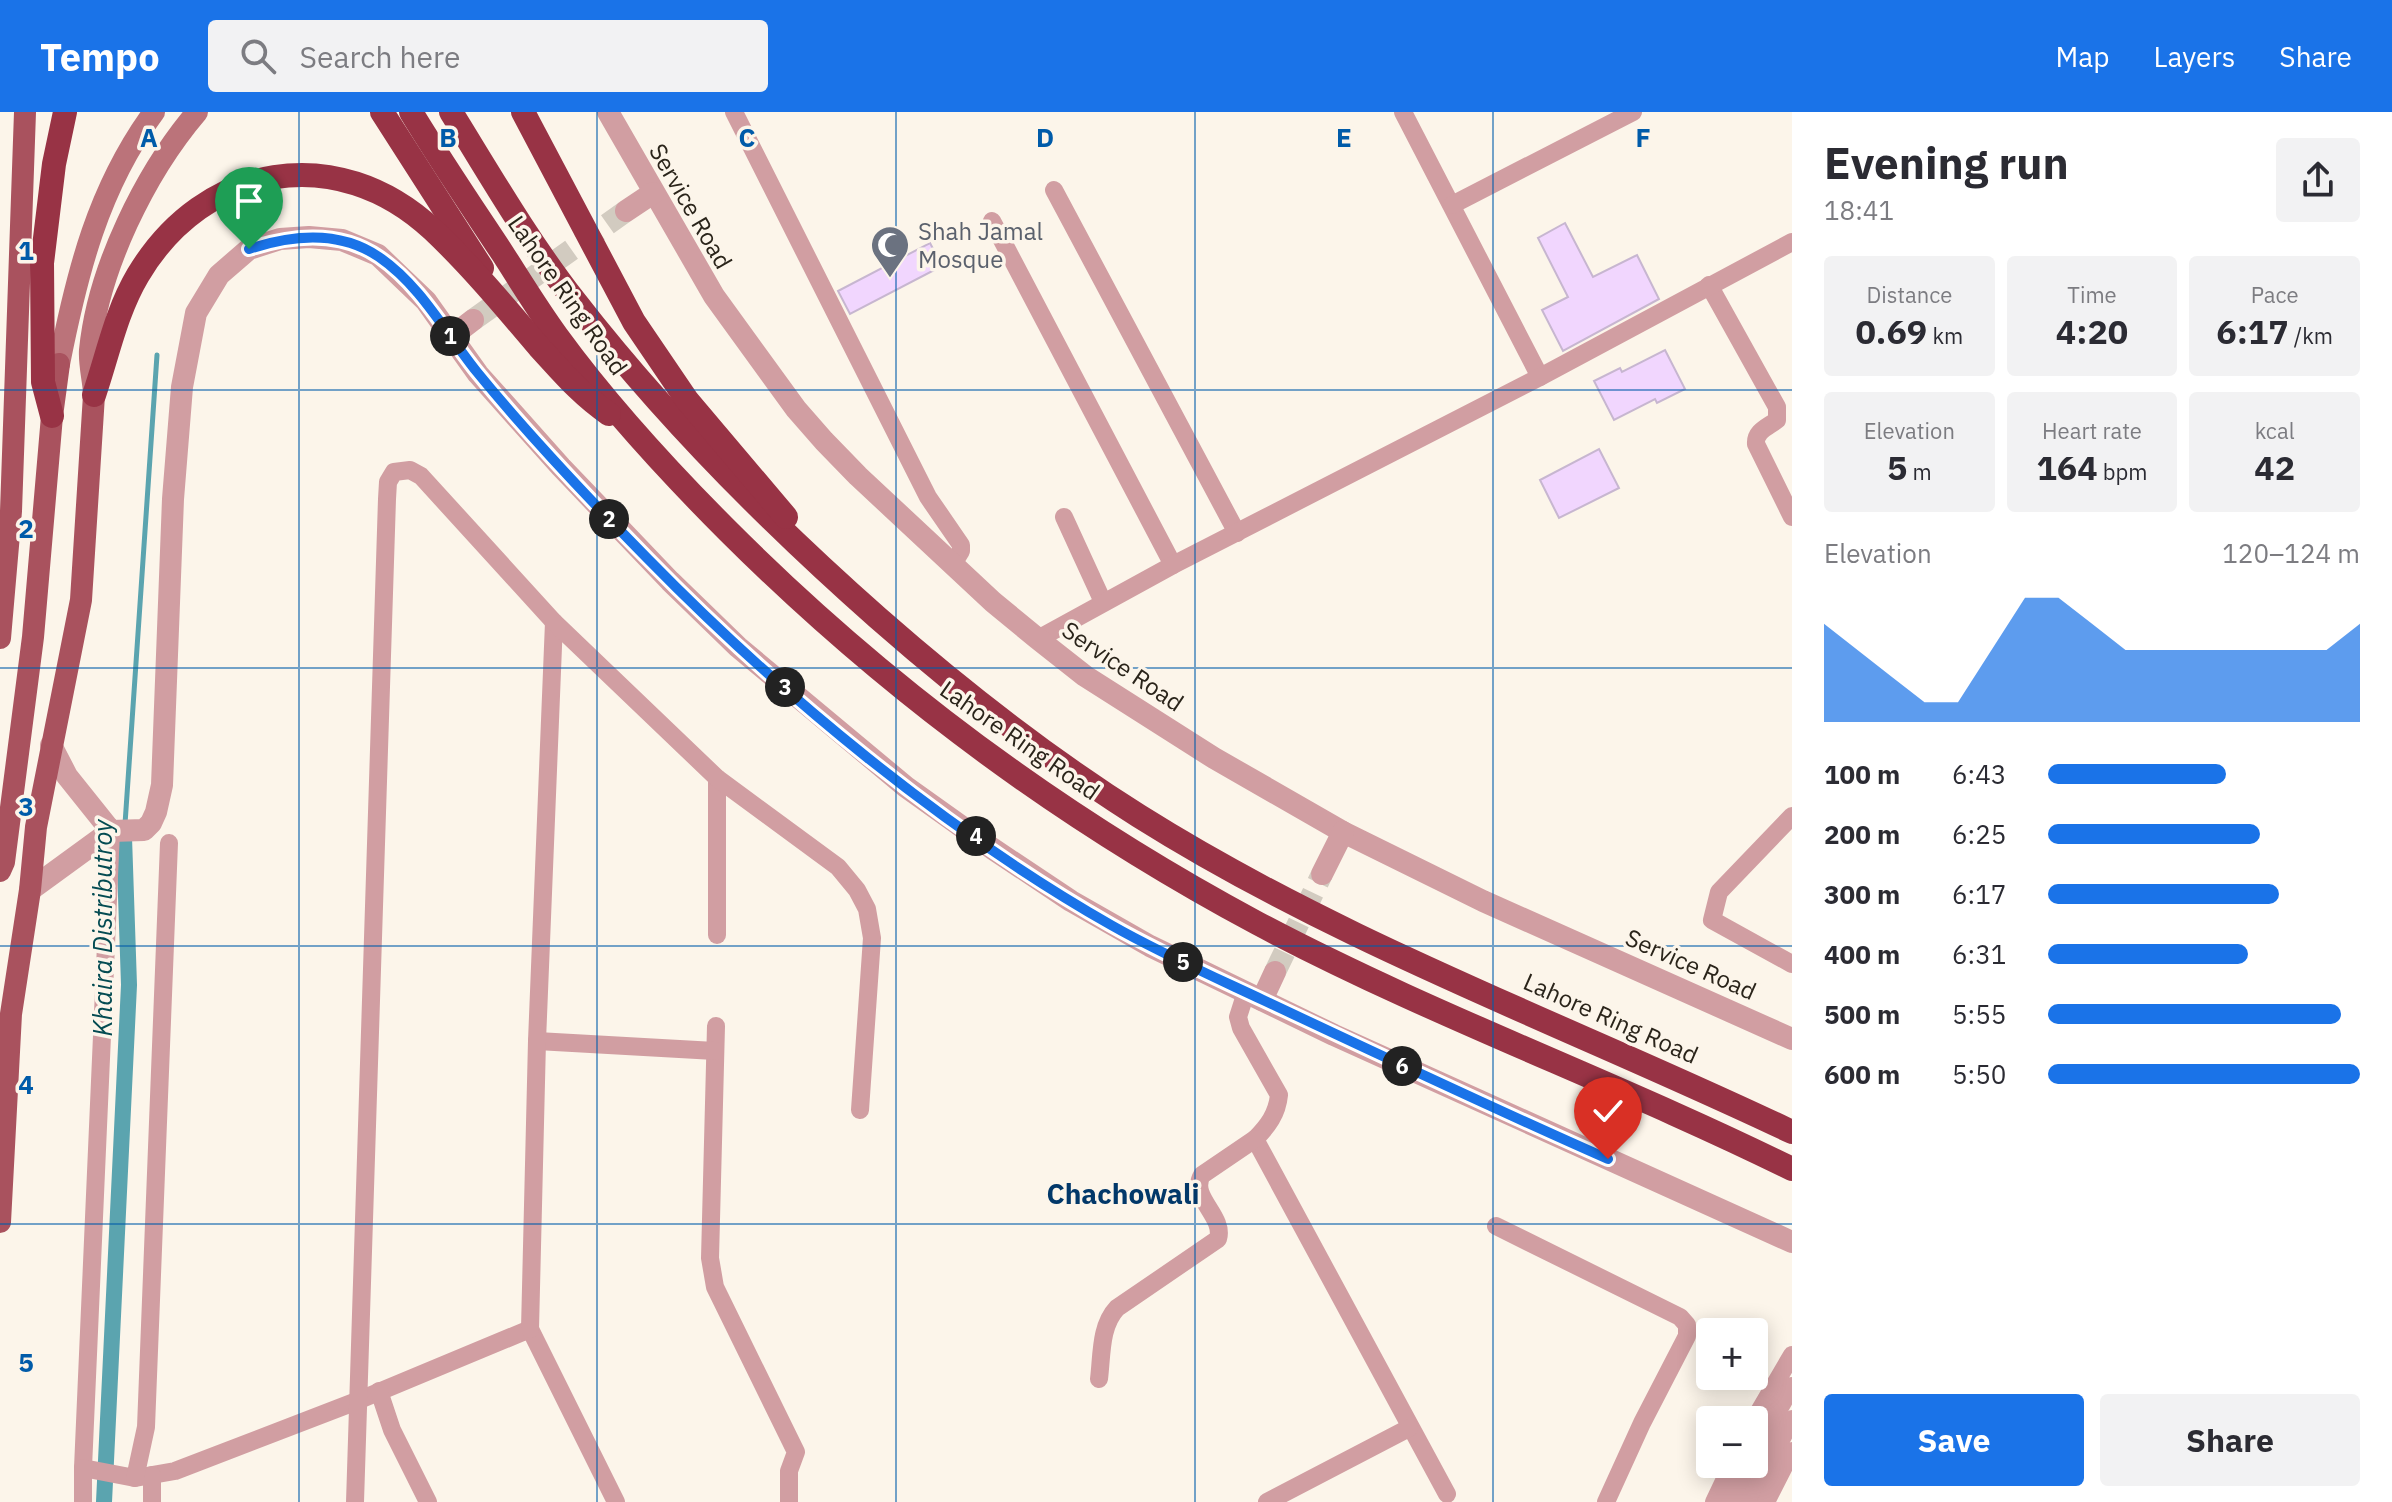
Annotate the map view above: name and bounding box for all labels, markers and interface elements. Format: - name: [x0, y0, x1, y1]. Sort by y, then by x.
- search box: [208, 20, 768, 92]
- text: Tempo: [40, 32, 160, 81]
- icon: search: [236, 34, 280, 78]
- text: Search here: [300, 37, 460, 76]
- text: Map: [2055, 38, 2109, 75]
- text: Layers: [2153, 38, 2235, 75]
- text: Share: [2279, 38, 2352, 75]
- text: A: [140, 120, 158, 154]
- text: B: [439, 120, 457, 154]
- text: C: [739, 120, 756, 154]
- text: D: [1036, 120, 1054, 154]
- text: E: [1336, 120, 1352, 154]
- text: F: [1635, 120, 1651, 154]
- text: Evening run: [1824, 134, 2069, 191]
- street label: Service Road: [642, 137, 740, 275]
- button: share: [2276, 138, 2360, 222]
- pin: [215, 167, 283, 249]
- icon: arrive: [227, 179, 271, 223]
- text: 18:41: [1824, 193, 1894, 227]
- street label: Lahore Ring Road: [501, 209, 635, 381]
- place label: Shah Jamal Mosque: [918, 215, 1043, 275]
- mosque icon: Shah Jamal Mosque: [869, 224, 911, 279]
- text: 1: [18, 233, 34, 267]
- text: Distance: [1866, 280, 1952, 309]
- text: Time: [2067, 280, 2117, 309]
- text: Pace: [2251, 280, 2299, 309]
- text: 0.69: [1855, 309, 1927, 353]
- text: 4:20: [2056, 309, 2128, 353]
- text: 6:17: [2216, 309, 2289, 353]
- pin: 1: [430, 316, 470, 356]
- text: 1: [443, 321, 457, 350]
- text: km: [1927, 321, 1963, 350]
- text: /km: [2289, 321, 2333, 350]
- text: Elevation: [1864, 416, 1955, 445]
- text: Heart rate: [2042, 416, 2142, 445]
- text: kcal: [2255, 416, 2295, 445]
- text: 5: [1887, 445, 1907, 489]
- text: 164: [2036, 445, 2098, 489]
- text: 42: [2254, 445, 2295, 489]
- text: m: [1907, 457, 1932, 486]
- text: bpm: [2098, 457, 2148, 486]
- pin: 2: [589, 499, 629, 539]
- text: 2: [602, 504, 616, 533]
- text: 2: [18, 511, 34, 545]
- text: Elevation: [1824, 536, 1932, 570]
- text: 120–124 m: [2222, 536, 2360, 570]
- street label: Service Road: [1056, 614, 1190, 718]
- pin: 3: [765, 667, 805, 707]
- text: 3: [778, 672, 792, 701]
- street label: Lahore Ring Road: [934, 673, 1106, 807]
- text: 100 m: [1824, 757, 1900, 791]
- text: 6:43: [1952, 757, 2006, 791]
- text: 3: [18, 789, 34, 823]
- pin: 4: [956, 816, 996, 856]
- text: 200 m: [1824, 817, 1900, 851]
- text: 6:25: [1952, 817, 2006, 851]
- water label: Khaira Distributroy: [85, 818, 119, 1036]
- text: 4: [969, 821, 983, 850]
- text: 300 m: [1824, 877, 1900, 911]
- text: 6:17: [1952, 877, 2006, 911]
- street label: Service Road: [1621, 921, 1761, 1007]
- text: 400 m: [1824, 937, 1900, 971]
- text: 6:31: [1952, 937, 2006, 971]
- pin: 5: [1163, 942, 1203, 982]
- text: 5: [1176, 947, 1190, 976]
- street label: Lahore Ring Road: [1519, 965, 1703, 1071]
- text: 500 m: [1824, 997, 1900, 1031]
- text: 5:55: [1952, 997, 2006, 1031]
- pin: 6: [1382, 1046, 1422, 1086]
- text: 6: [1395, 1051, 1409, 1080]
- text: 600 m: [1824, 1057, 1900, 1091]
- text: 5:50: [1952, 1057, 2006, 1091]
- text: 4: [18, 1067, 34, 1101]
- pin: [1574, 1077, 1642, 1159]
- icon: check: [1586, 1089, 1630, 1133]
- district label: Chachowali: [1046, 1175, 1200, 1212]
- map controls: [1696, 1318, 1768, 1478]
- button: +: [1696, 1318, 1768, 1390]
- text: 5: [18, 1345, 34, 1379]
- button: Save: [1824, 1394, 2084, 1486]
- button: Share: [2100, 1394, 2360, 1486]
- button: −: [1696, 1406, 1768, 1478]

